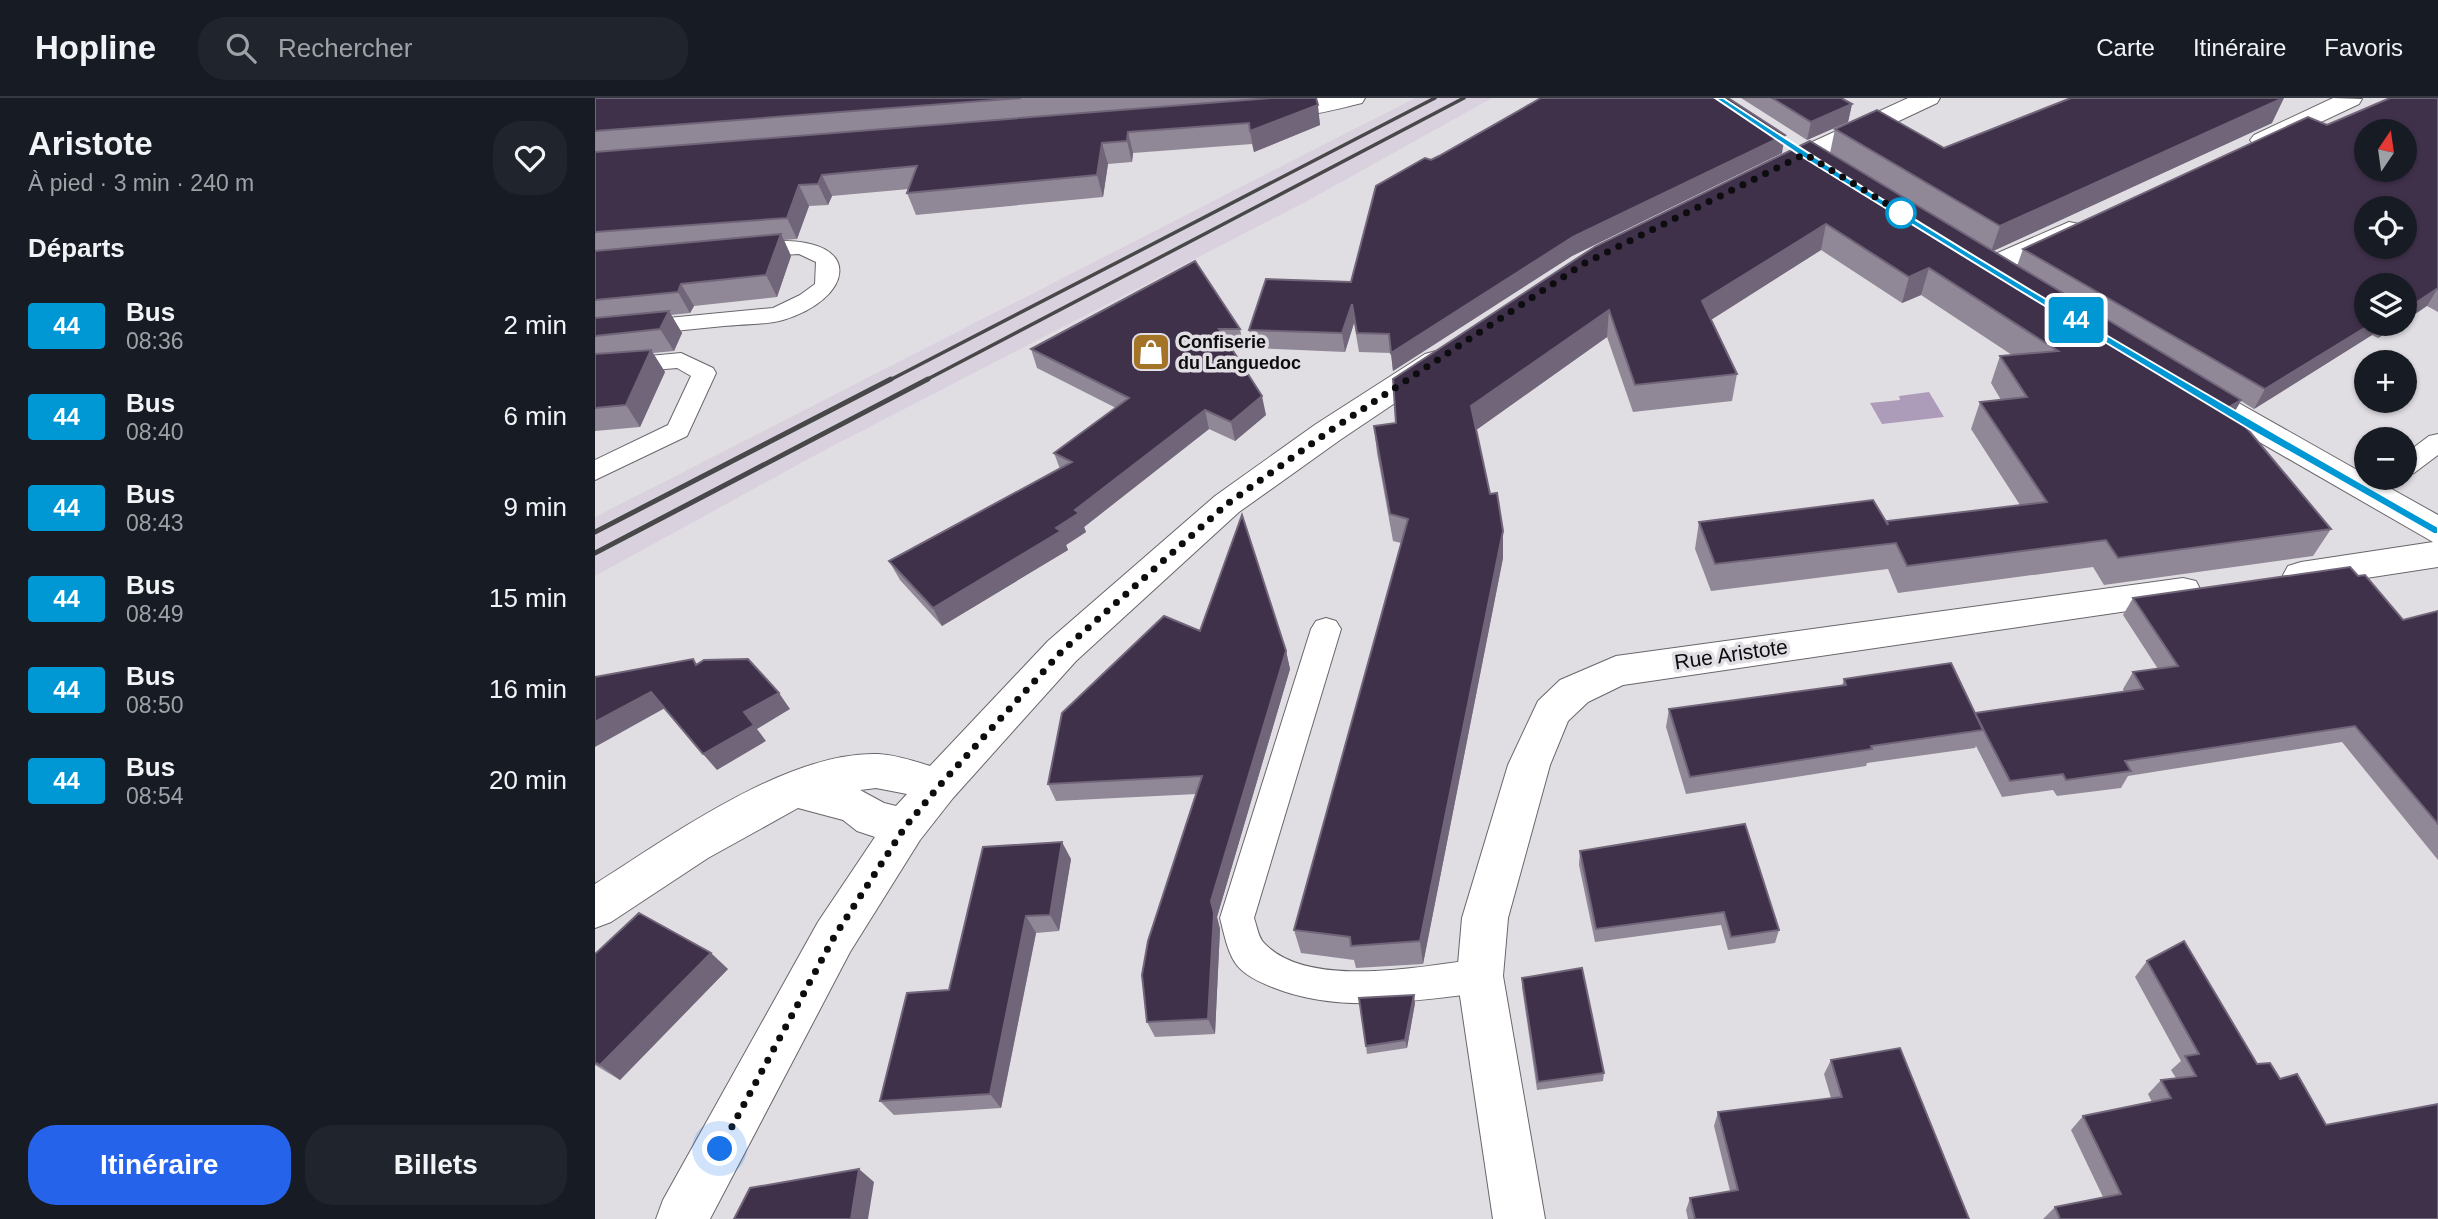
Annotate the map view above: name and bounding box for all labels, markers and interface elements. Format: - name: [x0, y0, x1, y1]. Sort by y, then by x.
- search box: [198, 17, 688, 80]
- text: Hopline: [35, 29, 156, 66]
- icon: search: [222, 29, 260, 67]
- text: Rechercher: [278, 33, 412, 63]
- text: Carte: [2096, 34, 2155, 61]
- text: Itinéraire: [2193, 34, 2286, 61]
- text: Favoris: [2324, 34, 2403, 61]
- north arrow: [2354, 119, 2417, 182]
- map controls: [2354, 119, 2417, 490]
- button: heart: [493, 121, 567, 195]
- text: Aristote: [28, 125, 153, 162]
- text: À pied · 3 min · 240 m: [28, 170, 254, 196]
- button: locate: [2354, 196, 2417, 259]
- unlabelled marker: [1886, 198, 1916, 228]
- text: Départs: [28, 233, 125, 263]
- button: layers: [2354, 273, 2417, 336]
- text: Bus: [126, 297, 175, 327]
- line badge: 44: [2045, 297, 2107, 343]
- text: 44: [2063, 306, 2089, 333]
- text: 2 min: [503, 310, 567, 340]
- text: 44: [53, 312, 80, 339]
- text: 08:36: [126, 328, 184, 354]
- shop icon: Confiserie du Languedoc: [1130, 331, 1172, 373]
- place label: Confiserie du Languedoc: [1178, 332, 1301, 373]
- button: +: [2354, 350, 2417, 413]
- text: Bus: [126, 388, 175, 418]
- text: 6 min: [503, 401, 567, 431]
- text: 44: [53, 403, 80, 430]
- text: 08:40: [126, 419, 184, 445]
- button: −: [2354, 427, 2417, 490]
- text: Bus: [126, 479, 175, 509]
- text: 9 min: [503, 492, 567, 522]
- text: 44: [53, 494, 80, 521]
- text: 08:43: [126, 510, 184, 536]
- text: Bus: [126, 570, 175, 600]
- text: 15 min: [489, 583, 567, 613]
- text: 44: [53, 585, 80, 612]
- text: 08:49: [126, 601, 184, 627]
- street label: Rue Aristote: [1673, 635, 1789, 673]
- text: Bus: [126, 661, 175, 691]
- text: 16 min: [489, 674, 567, 704]
- text: 44: [53, 676, 80, 703]
- text: 08:50: [126, 692, 184, 718]
- text: Bus: [126, 752, 175, 782]
- text: 20 min: [489, 765, 567, 795]
- text: 44: [53, 767, 80, 794]
- text: 08:54: [126, 783, 184, 809]
- button: Itinéraire: [28, 1125, 291, 1205]
- button: Billets: [305, 1125, 567, 1205]
- your location: [702, 1131, 737, 1166]

